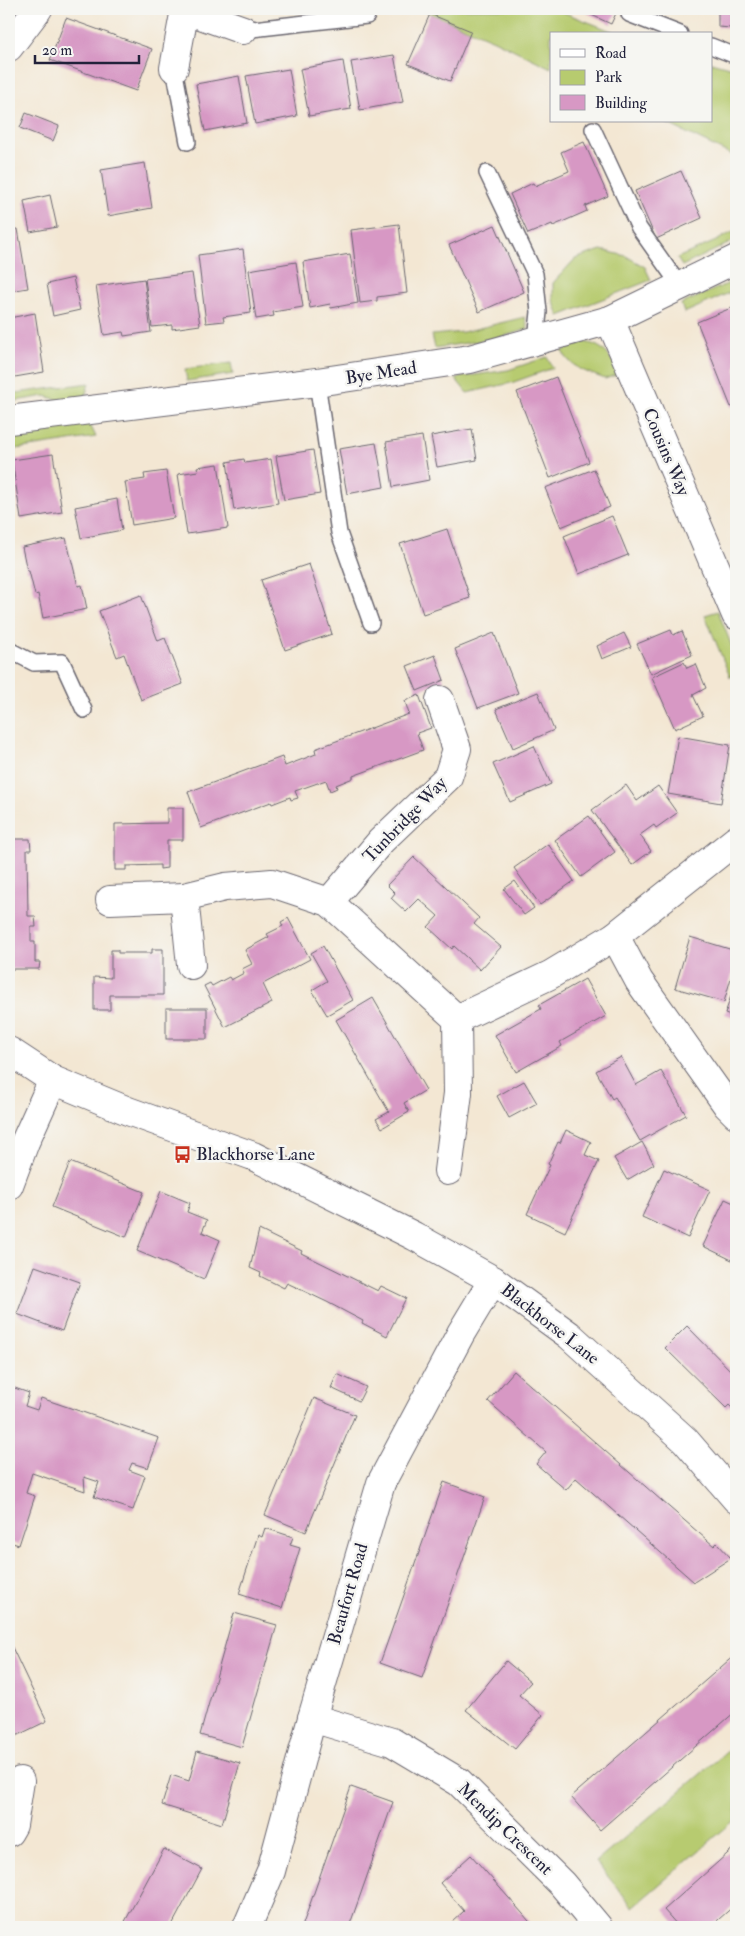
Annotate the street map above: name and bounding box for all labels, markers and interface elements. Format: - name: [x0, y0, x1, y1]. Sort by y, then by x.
- scale bar: [35, 32, 139, 64]
- legend: [550, 32, 712, 122]
- text: 20 m: [42, 41, 72, 60]
- text: Road: [595, 44, 627, 63]
- text: Park: [595, 68, 622, 87]
- text: Building: [595, 94, 647, 113]
- street label: Bye Mead: [344, 356, 418, 390]
- street label: Cousins Way: [637, 405, 695, 500]
- street label: Tunbridge Way: [358, 771, 453, 868]
- place label: Blackhorse Lane: [196, 1143, 316, 1166]
- bus stop icon: Blackhorse Lane: [172, 1144, 192, 1164]
- street label: Blackhorse Lane: [496, 1278, 604, 1370]
- street label: Beaufort Road: [323, 1541, 373, 1647]
- street label: Mendip Crescent: [453, 1778, 558, 1880]

